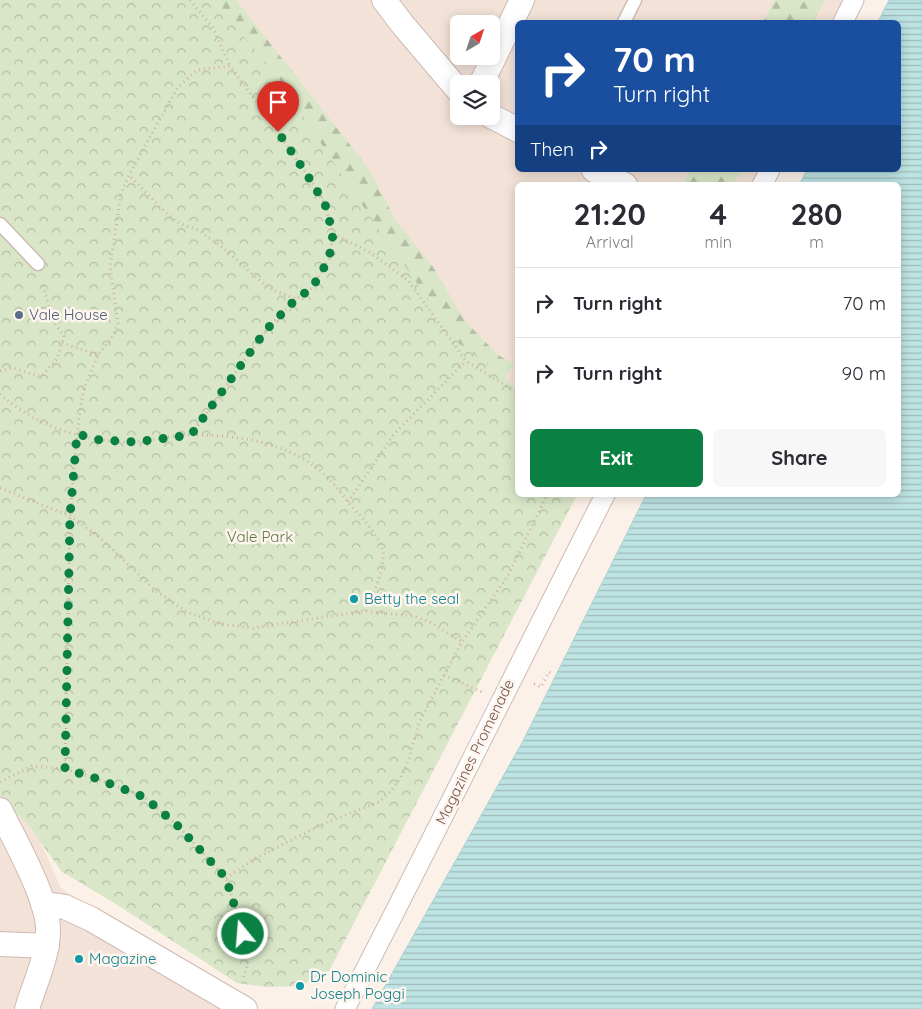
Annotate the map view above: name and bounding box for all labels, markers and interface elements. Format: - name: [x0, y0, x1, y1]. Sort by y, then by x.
- north arrow: [450, 15, 500, 65]
- map controls: [450, 15, 500, 125]
- text: 70 m: [613, 37, 696, 81]
- icon: right: [530, 40, 595, 105]
- button: layers: [450, 75, 500, 125]
- text: Turn right: [613, 80, 710, 108]
- pin: [257, 81, 299, 132]
- icon: arrive: [264, 88, 292, 116]
- icon: right: [584, 135, 612, 163]
- text: Then: [530, 137, 574, 161]
- text: 21:20: [574, 195, 646, 233]
- text: 4: [709, 195, 727, 233]
- text: 280: [790, 195, 842, 233]
- text: Arrival: [586, 232, 634, 252]
- text: min: [705, 232, 732, 252]
- text: m: [809, 232, 824, 252]
- icon: right: [530, 289, 558, 317]
- text: Turn right: [573, 291, 662, 315]
- text: 70 m: [842, 291, 886, 315]
- place label: Vale House: [29, 305, 108, 324]
- marker: Vale House: [13, 309, 25, 321]
- icon: right: [530, 359, 558, 387]
- text: Turn right: [573, 361, 662, 385]
- text: 90 m: [842, 361, 886, 385]
- button: Exit: [530, 429, 703, 487]
- button: Share: [713, 429, 886, 487]
- park label: Vale Park: [227, 527, 293, 546]
- place label: Betty the seal: [364, 589, 459, 608]
- marker: Betty the seal: [348, 593, 360, 605]
- street label: Magazines Promenade: [431, 676, 518, 828]
- position arrow: [216, 907, 268, 959]
- place label: Magazine: [89, 949, 156, 968]
- marker: Magazine: [73, 953, 85, 965]
- place label: Dr Dominic Joseph Poggi: [310, 967, 405, 1003]
- marker: Dr Dominic Joseph Poggi: [294, 980, 306, 992]

